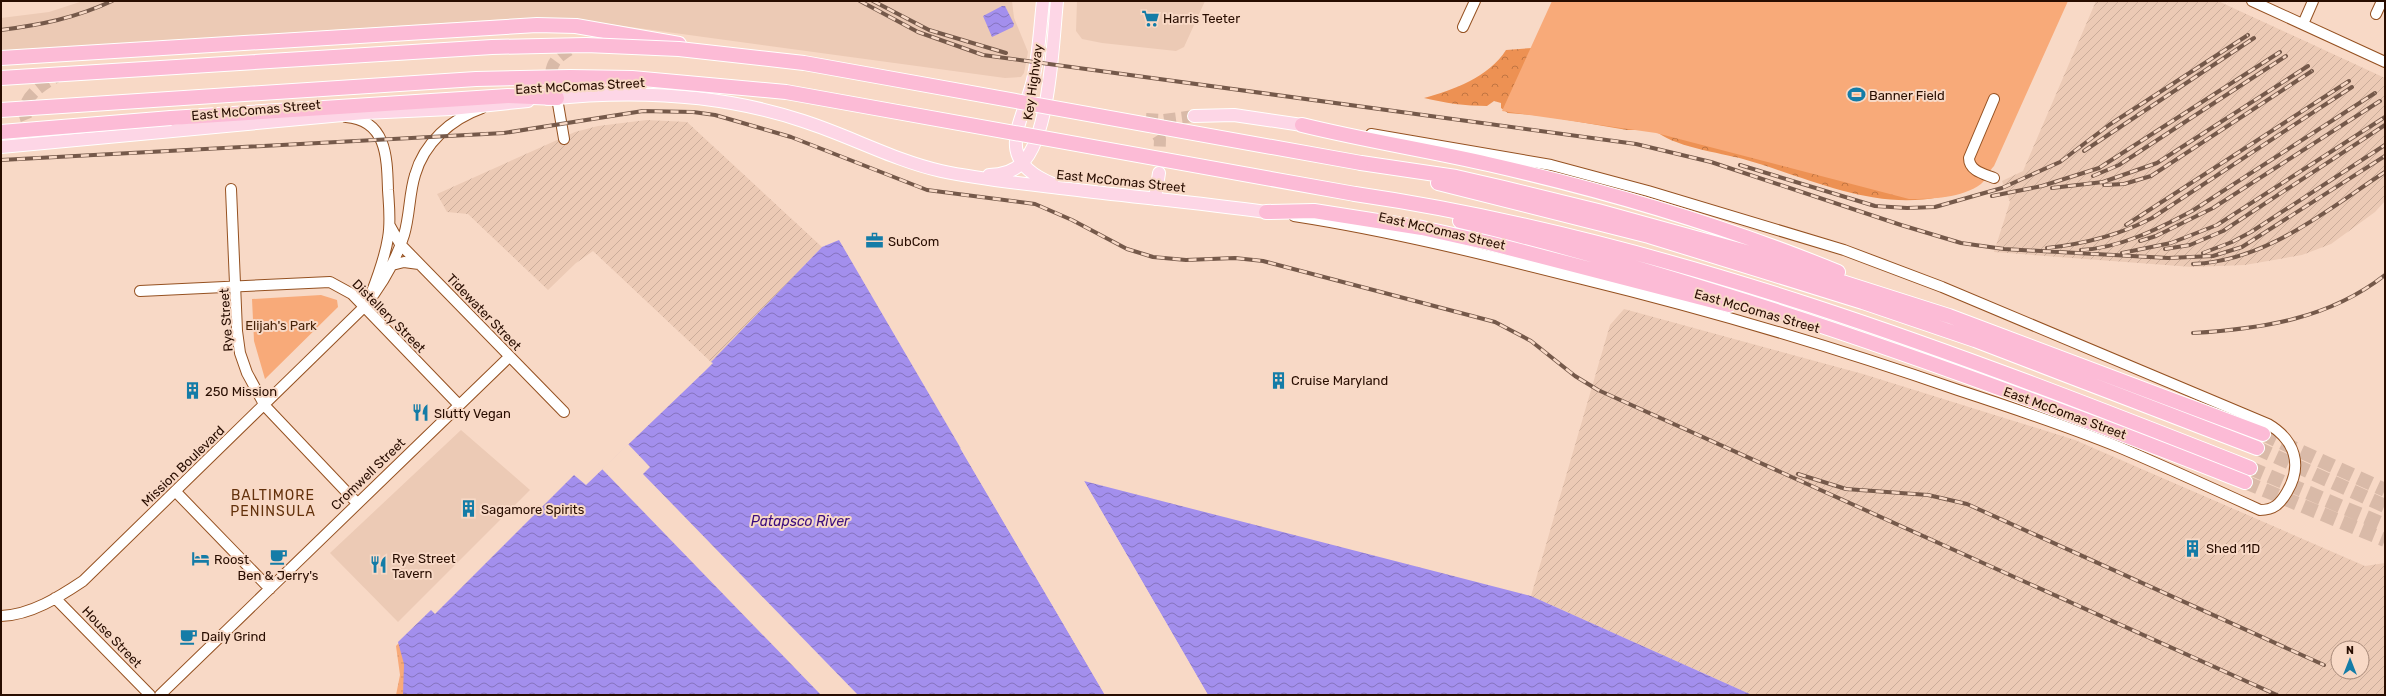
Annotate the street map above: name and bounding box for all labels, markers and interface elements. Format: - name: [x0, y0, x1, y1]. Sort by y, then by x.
- supermarket icon: Harris Teeter: [1140, 8, 1160, 28]
- place label: Harris Teeter: [1163, 11, 1240, 26]
- street label: Key Highway: [1020, 43, 1047, 121]
- street label: East McComas Street: [515, 75, 645, 97]
- sports icon: Banner Field: [1846, 85, 1866, 105]
- place label: Banner Field: [1869, 88, 1945, 103]
- street label: East McComas Street: [191, 97, 321, 123]
- street label: East McComas Street: [1056, 167, 1186, 195]
- street label: East McComas Street: [1377, 209, 1507, 253]
- office icon: SubCom: [865, 231, 885, 251]
- place label: SubCom: [888, 234, 939, 249]
- street label: Tidewater Street: [444, 271, 524, 353]
- street label: Distellery Street: [349, 276, 429, 356]
- street label: East McComas Street: [1693, 286, 1821, 336]
- street label: Rye Street: [216, 288, 236, 352]
- park label: Elijah's Park: [245, 318, 317, 333]
- building icon: Cruise Maryland: [1268, 370, 1288, 390]
- place label: Cruise Maryland: [1291, 373, 1388, 388]
- building icon: 250 Mission: [182, 381, 202, 401]
- place label: 250 Mission: [205, 384, 277, 399]
- street label: East McComas Street: [2001, 384, 2129, 442]
- restaurant icon: Slutty Vegan: [411, 403, 431, 423]
- place label: Slutty Vegan: [434, 406, 511, 422]
- street label: Mission Boulevard: [139, 423, 227, 509]
- street label: Cromwell Street: [328, 435, 408, 513]
- district label: BALTIMORE PENINSULA: [230, 487, 316, 520]
- building icon: Sagamore Spirits: [458, 499, 478, 519]
- place label: Sagamore Spirits: [481, 502, 585, 518]
- water label: Patapsco River: [751, 513, 850, 530]
- building icon: Shed 11D: [2183, 538, 2203, 558]
- place label: Shed 11D: [2206, 541, 2260, 556]
- cafe icon: Ben & Jerry's: [268, 546, 288, 566]
- hotel icon: Roost: [191, 549, 211, 569]
- place label: Rye Street Tavern: [392, 551, 456, 581]
- place label: Roost: [214, 552, 249, 567]
- restaurant icon: Rye Street Tavern: [369, 555, 389, 575]
- place label: Ben & Jerry's: [238, 568, 319, 583]
- street label: House Street: [79, 603, 145, 671]
- cafe icon: Daily Grind: [178, 626, 198, 646]
- place label: Daily Grind: [201, 629, 266, 644]
- north arrow: [2330, 640, 2370, 680]
- text: N: [2346, 644, 2354, 657]

